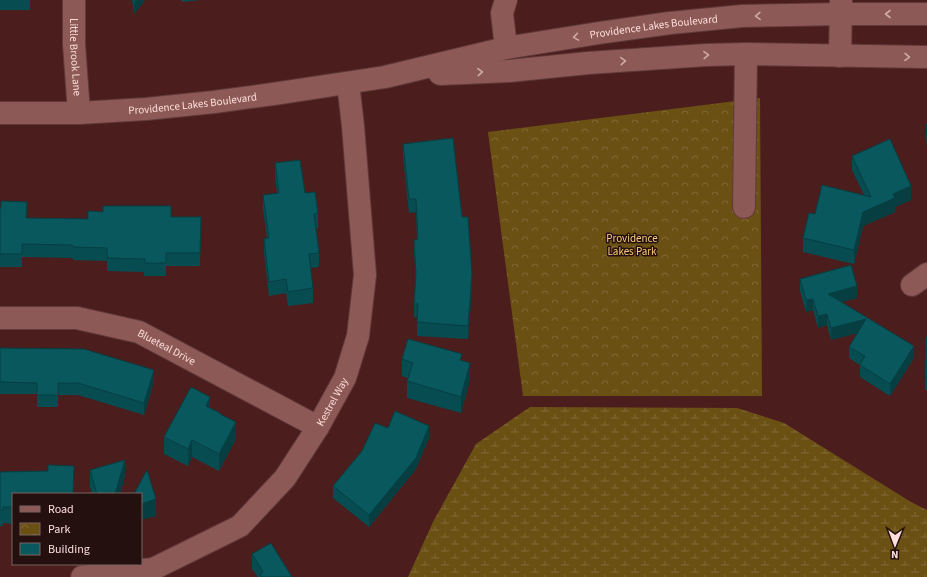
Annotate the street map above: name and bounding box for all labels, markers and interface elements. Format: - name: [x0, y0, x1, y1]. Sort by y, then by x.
- one-way arrow: [885, 10, 891, 18]
- street label: Providence Lakes Boulevard: [588, 11, 719, 42]
- one-way arrow: [755, 12, 761, 20]
- street label: Little Brook Lane: [66, 18, 85, 97]
- one-way arrow: [573, 32, 579, 41]
- one-way arrow: [703, 51, 709, 60]
- one-way arrow: [904, 53, 910, 61]
- one-way arrow: [620, 56, 626, 65]
- one-way arrow: [477, 68, 483, 77]
- street label: Providence Lakes Boulevard: [128, 89, 258, 118]
- park label: Providence Lakes Park: [606, 231, 658, 259]
- street label: Blueteal Drive: [135, 326, 199, 369]
- street label: Kestrel Way: [313, 375, 352, 429]
- legend: [12, 493, 142, 565]
- text: Road: [48, 501, 74, 518]
- text: Park: [48, 521, 70, 538]
- north arrow: [875, 525, 915, 565]
- text: Building: [48, 541, 90, 558]
- text: N: [891, 547, 899, 562]

